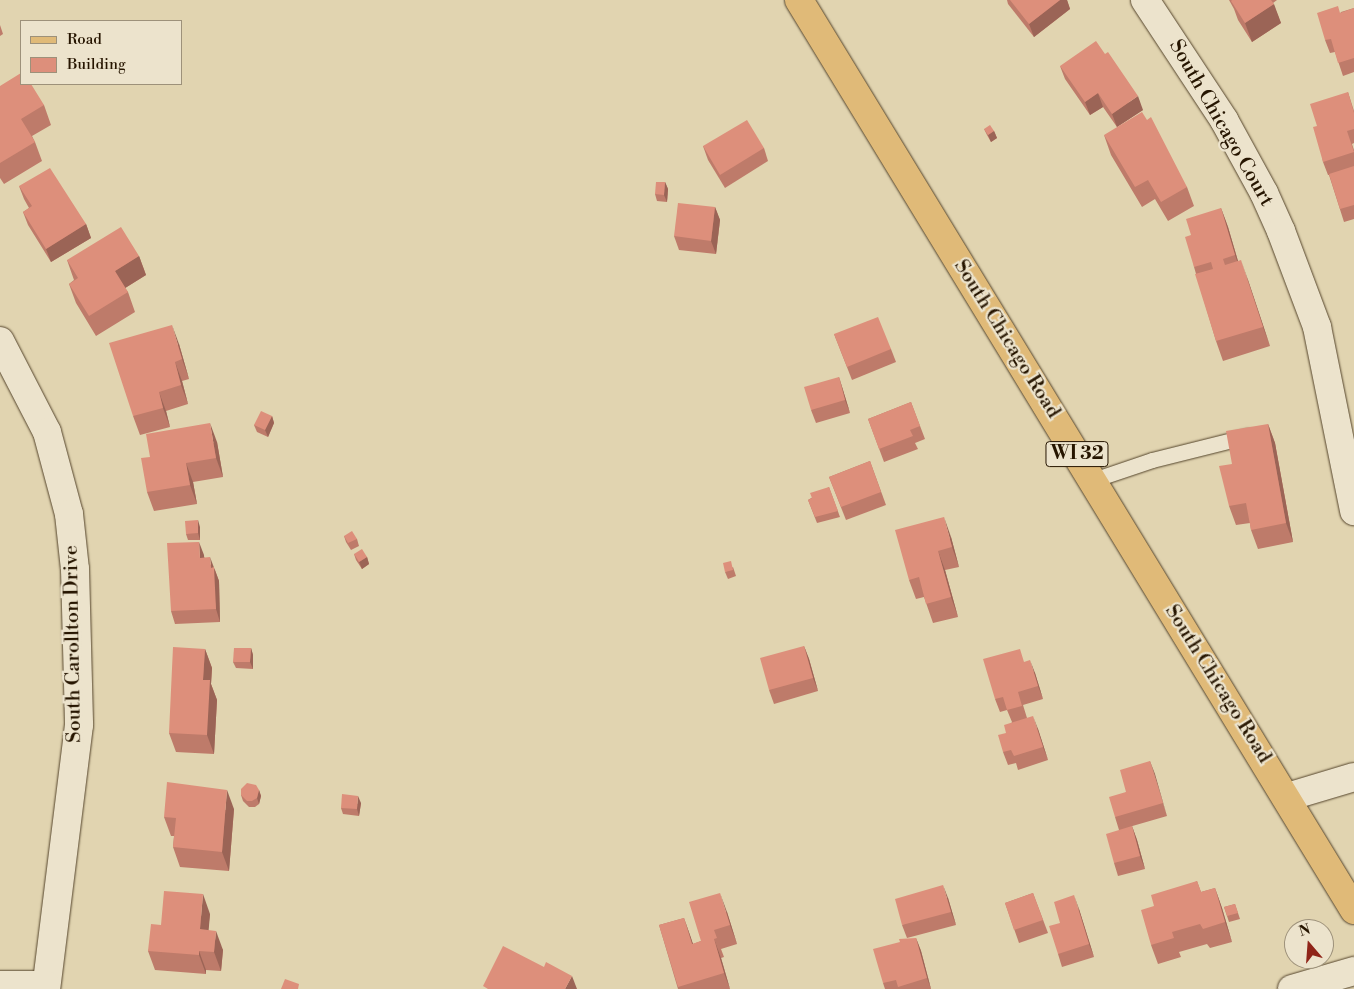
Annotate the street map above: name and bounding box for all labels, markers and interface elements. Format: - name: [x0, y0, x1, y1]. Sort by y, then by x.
- legend: [20, 20, 182, 85]
- text: Road: [67, 30, 102, 49]
- street label: South Chicago Court: [1164, 35, 1278, 211]
- text: Building: [67, 55, 126, 74]
- street label: South Chicago Road: [949, 255, 1065, 423]
- road number: WI 32: [1044, 438, 1110, 470]
- street label: South Carollton Drive: [59, 545, 87, 743]
- street label: South Chicago Road: [1160, 600, 1276, 768]
- north arrow: [1284, 919, 1334, 969]
- text: N: [1297, 920, 1313, 941]

